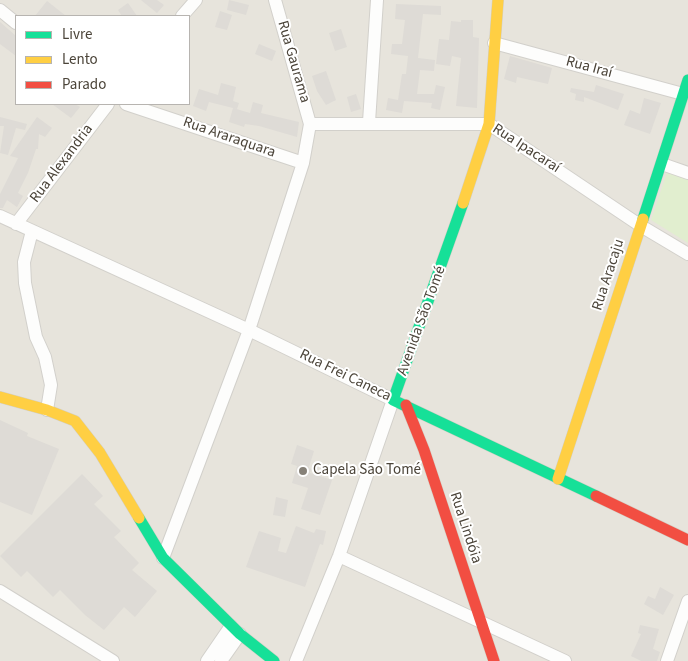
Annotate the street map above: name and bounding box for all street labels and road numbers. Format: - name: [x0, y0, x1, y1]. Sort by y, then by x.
- street label: Rua Gaurama: [273, 19, 313, 105]
- street label: Rua Iraí: [564, 53, 614, 83]
- street label: Rua Araraquara: [180, 114, 278, 162]
- street label: Rua Ipacaraí: [489, 120, 563, 178]
- street label: Rua Alexandria: [27, 121, 97, 207]
- street label: Rua Aracaju: [589, 237, 629, 313]
- street label: Avenida São Tomé: [394, 264, 450, 378]
- street label: Rua Frei Caneca: [296, 346, 394, 406]
- street label: Rua Lindóia: [445, 490, 485, 566]

